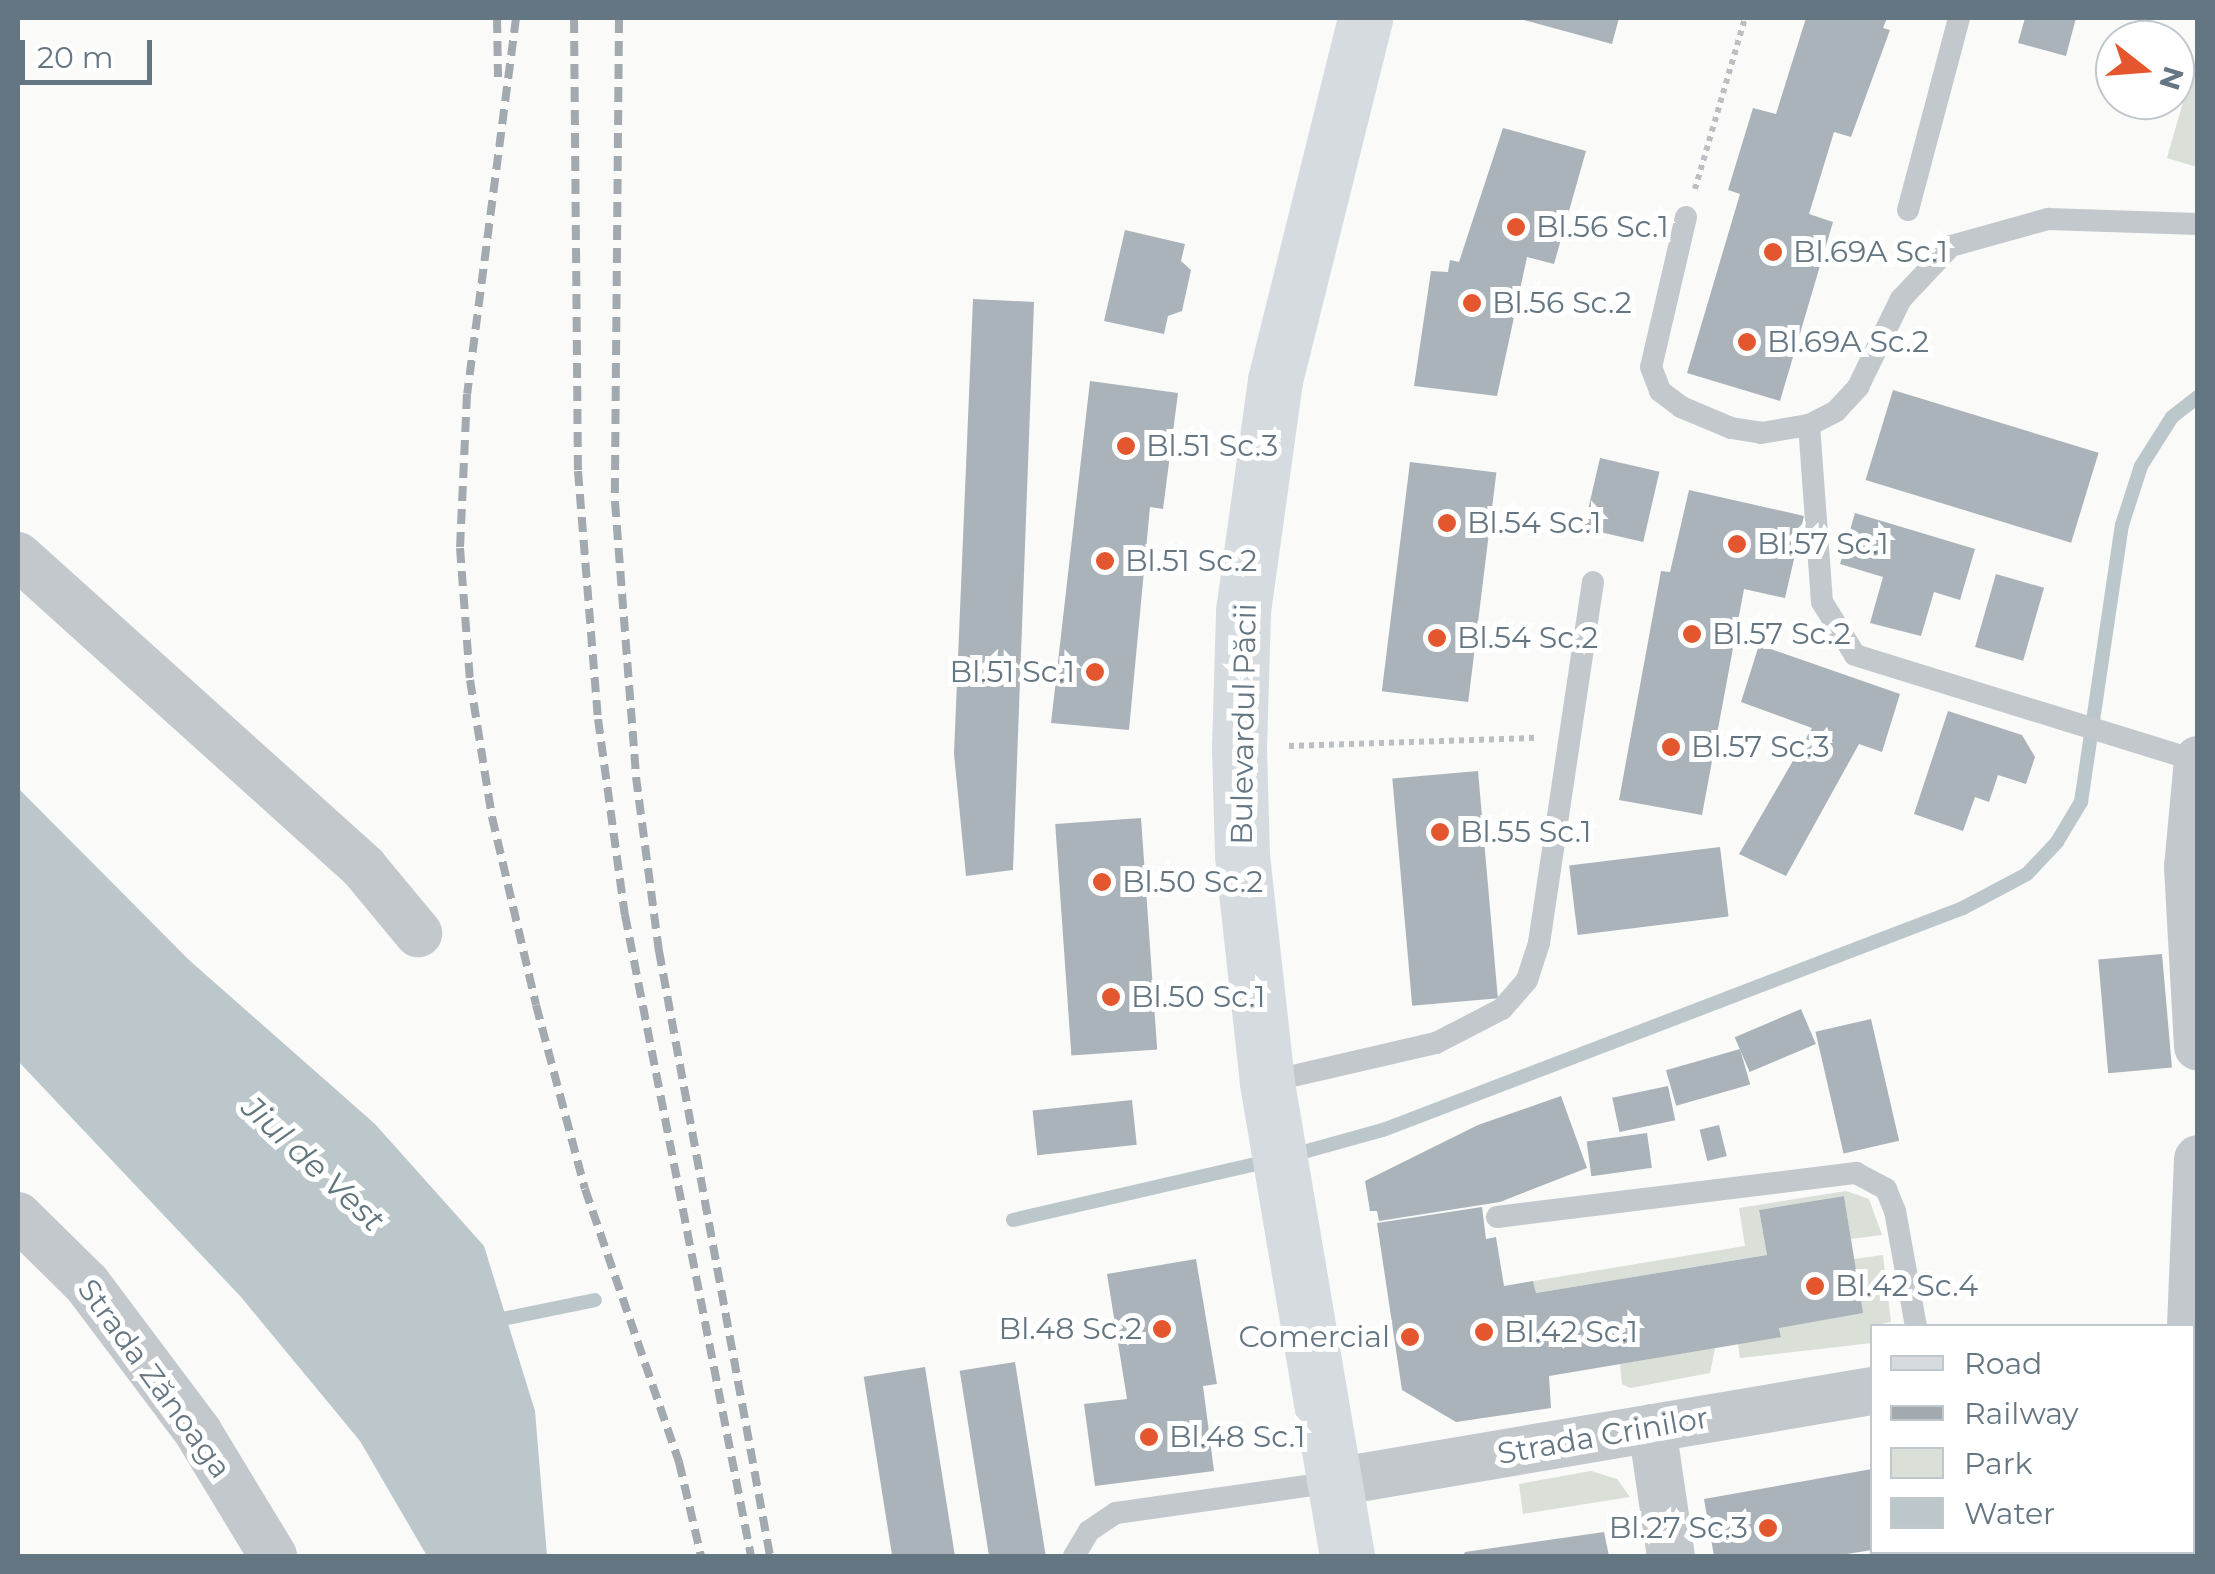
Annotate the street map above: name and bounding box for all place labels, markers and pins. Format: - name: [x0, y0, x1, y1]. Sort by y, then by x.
- place label: Bl.56 Sc.1: [1536, 209, 1669, 245]
- marker: Bl.56 Sc.1: [1505, 216, 1527, 238]
- place label: Bl.69A Sc.1: [1793, 234, 1948, 270]
- marker: Bl.69A Sc.1: [1762, 241, 1784, 263]
- place label: Bl.56 Sc.2: [1492, 285, 1632, 321]
- marker: Bl.56 Sc.2: [1461, 292, 1483, 314]
- place label: Bl.69A Sc.2: [1767, 324, 1929, 360]
- marker: Bl.69A Sc.2: [1736, 331, 1758, 353]
- place label: Bl.51 Sc.3: [1146, 428, 1278, 464]
- marker: Bl.51 Sc.3: [1115, 435, 1137, 457]
- place label: Bl.54 Sc.1: [1467, 505, 1601, 541]
- marker: Bl.54 Sc.1: [1436, 512, 1458, 534]
- place label: Bl.57 Sc.1: [1757, 526, 1889, 562]
- marker: Bl.57 Sc.1: [1726, 533, 1748, 555]
- place label: Bl.51 Sc.2: [1125, 543, 1257, 579]
- marker: Bl.51 Sc.2: [1094, 550, 1116, 572]
- place label: Bl.57 Sc.2: [1712, 616, 1851, 652]
- place label: Bl.54 Sc.2: [1457, 620, 1598, 656]
- marker: Bl.57 Sc.2: [1681, 623, 1703, 645]
- marker: Bl.54 Sc.2: [1426, 627, 1448, 649]
- place label: Bl.51 Sc.1: [950, 654, 1075, 690]
- marker: Bl.51 Sc.1: [1084, 661, 1106, 683]
- place label: Bl.57 Sc.3: [1691, 729, 1830, 765]
- marker: Bl.57 Sc.3: [1660, 736, 1682, 758]
- place label: Bl.55 Sc.1: [1460, 814, 1591, 850]
- marker: Bl.55 Sc.1: [1429, 821, 1451, 843]
- place label: Bl.50 Sc.2: [1122, 864, 1263, 900]
- marker: Bl.50 Sc.2: [1091, 871, 1113, 893]
- place label: Bl.50 Sc.1: [1131, 979, 1266, 1015]
- marker: Bl.50 Sc.1: [1100, 986, 1122, 1008]
- place label: Bl.42 Sc.4: [1835, 1268, 1978, 1304]
- marker: Bl.42 Sc.4: [1804, 1275, 1826, 1297]
- place label: Bl.48 Sc.2: [999, 1311, 1142, 1347]
- place label: Bl.42 Sc.1: [1504, 1314, 1638, 1350]
- marker: Bl.48 Sc.2: [1151, 1318, 1173, 1340]
- place label: Comercial: [1239, 1319, 1390, 1355]
- marker: Bl.42 Sc.1: [1473, 1321, 1495, 1343]
- marker: Comercial: [1399, 1326, 1421, 1348]
- place label: Bl.48 Sc.1: [1169, 1419, 1306, 1455]
- marker: Bl.48 Sc.1: [1138, 1426, 1160, 1448]
- place label: Bl.27 Sc.3: [1609, 1510, 1748, 1546]
- marker: Bl.27 Sc.3: [1757, 1517, 1779, 1539]

